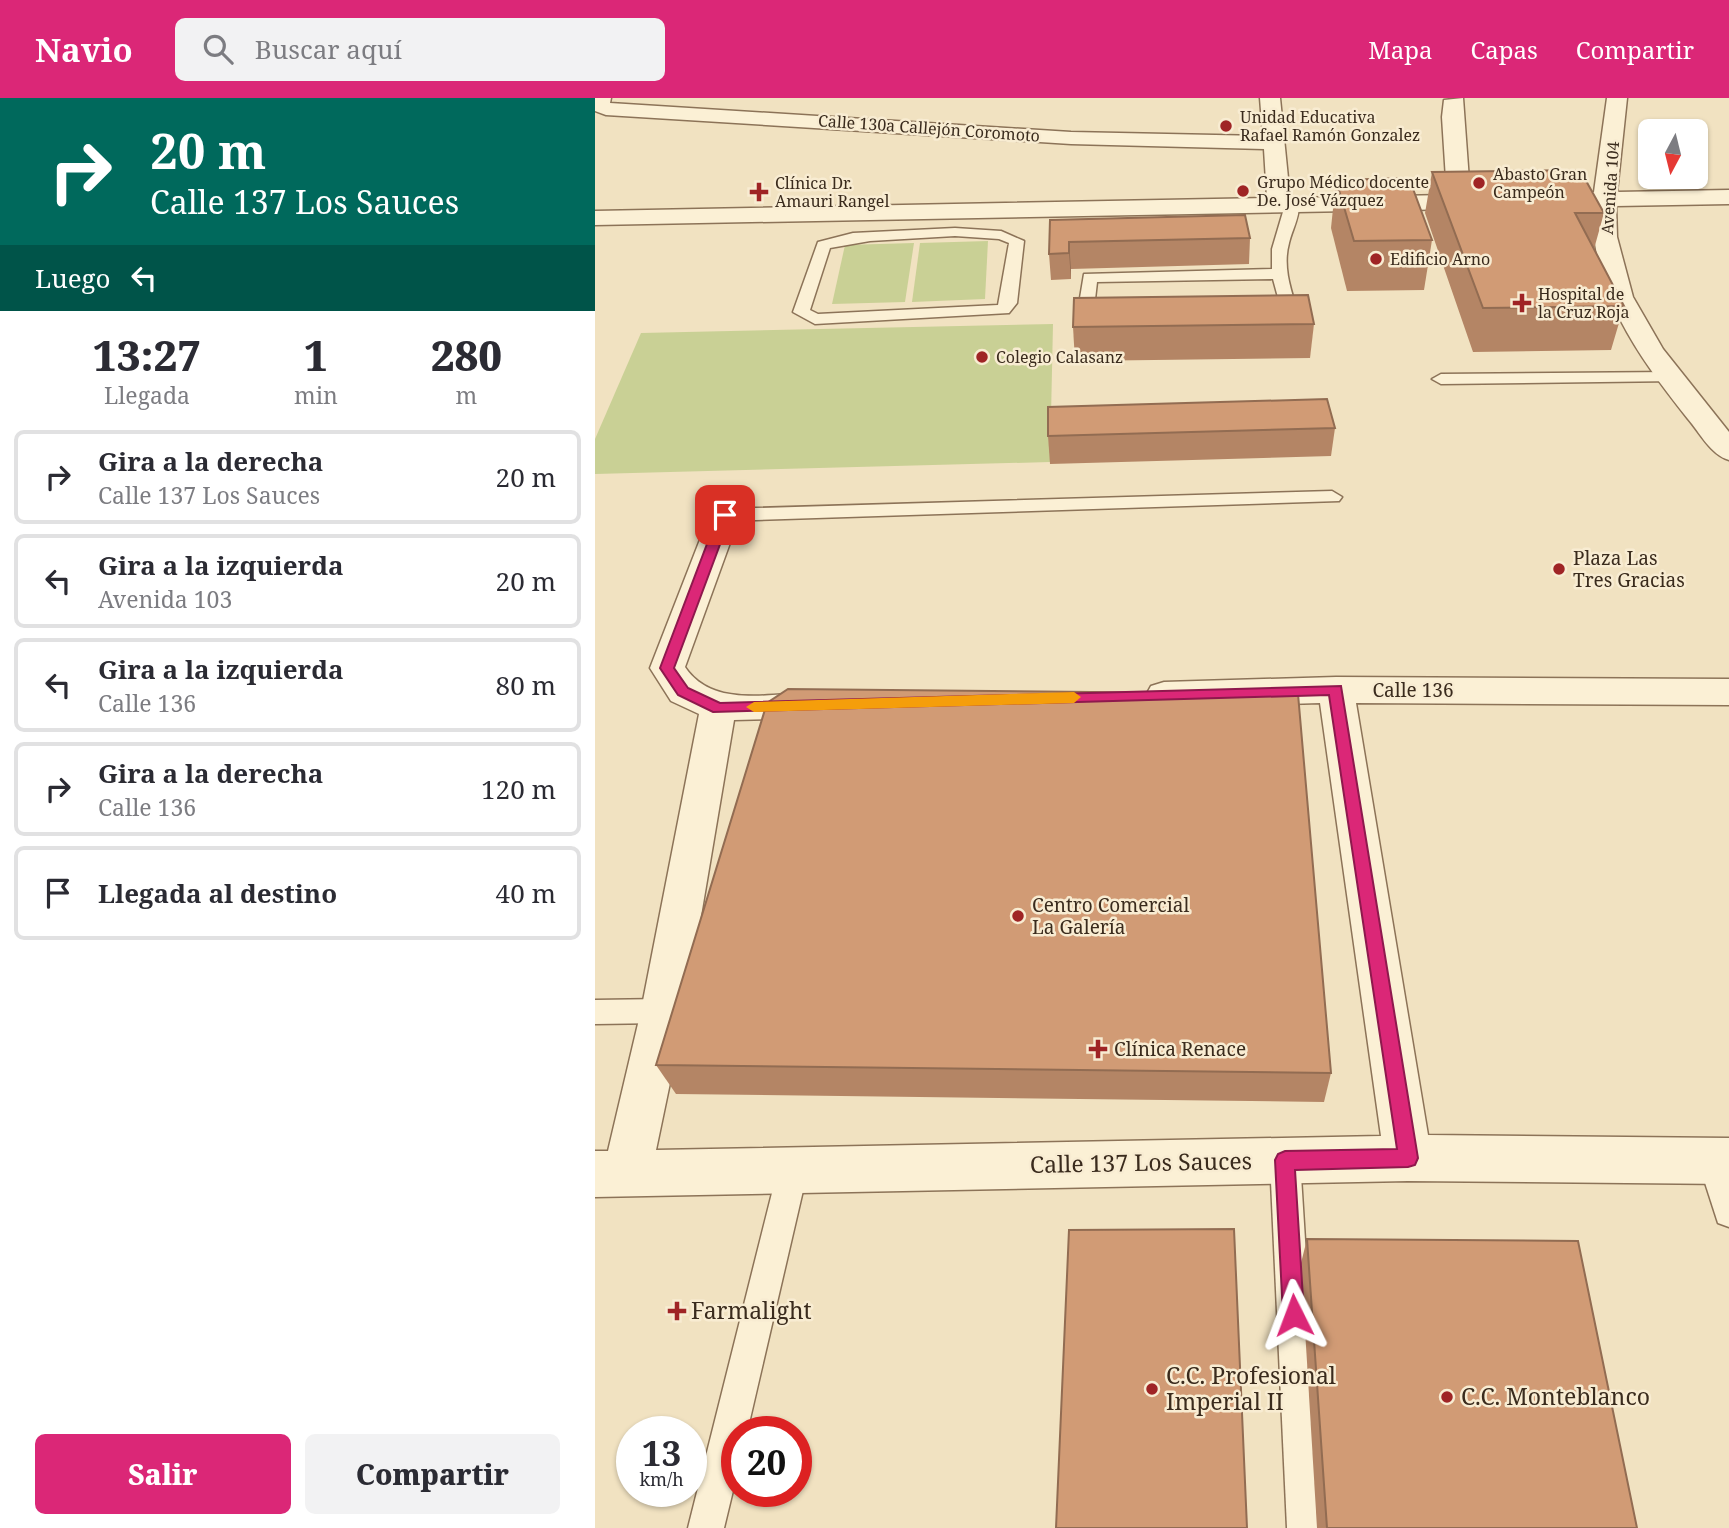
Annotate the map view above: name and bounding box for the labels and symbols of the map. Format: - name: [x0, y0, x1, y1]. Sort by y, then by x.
- place label: Unidad Educativa Rafael Ramón Gonzalez: [1240, 106, 1420, 146]
- street label: Calle 130a Callejón Coromoto: [817, 109, 1041, 147]
- marker: Unidad Educativa Rafael Ramón Gonzalez: [1218, 118, 1234, 134]
- north arrow: [1638, 119, 1708, 189]
- street label: Avenida 104: [1596, 141, 1624, 235]
- place label: Abasto Gran Campeón: [1493, 163, 1587, 203]
- place label: Grupo Médico docente De. José Vázquez: [1257, 171, 1429, 211]
- place label: Clínica Dr. Amauri Rangel: [775, 172, 889, 212]
- marker: Abasto Gran Campeón: [1471, 175, 1487, 191]
- marker: Clínica Dr. Amauri Rangel: [749, 182, 769, 202]
- marker: Grupo Médico docente De. José Vázquez: [1235, 183, 1251, 199]
- place label: Edificio Arno: [1390, 248, 1490, 270]
- marker: Edificio Arno: [1368, 251, 1384, 267]
- place label: Hospital de la Cruz Roja: [1538, 283, 1630, 323]
- marker: Hospital de la Cruz Roja: [1512, 293, 1532, 313]
- place label: Colegio Calasanz: [996, 346, 1123, 368]
- marker: Colegio Calasanz: [974, 349, 990, 365]
- pin: [695, 485, 755, 545]
- place label: Plaza Las Tres Gracias: [1573, 545, 1685, 593]
- marker: Plaza Las Tres Gracias: [1551, 561, 1567, 577]
- street label: Calle 136: [1372, 677, 1454, 703]
- place label: Centro Comercial La Galería: [1032, 892, 1189, 940]
- marker: Centro Comercial La Galería: [1010, 908, 1026, 924]
- place label: Clínica Renace: [1114, 1036, 1246, 1062]
- marker: Clínica Renace: [1088, 1039, 1108, 1059]
- street label: Calle 137 Los Sauces: [1030, 1144, 1252, 1180]
- position arrow: [1257, 1278, 1331, 1352]
- place label: Farmalight: [691, 1294, 812, 1326]
- marker: Farmalight: [669, 1303, 685, 1319]
- place label: C.C. Profesional Imperial II: [1166, 1359, 1336, 1417]
- place label: C.C. Monteblanco: [1461, 1380, 1650, 1412]
- marker: C.C. Profesional Imperial II: [1144, 1381, 1160, 1397]
- marker: C.C. Monteblanco: [1439, 1389, 1455, 1405]
- speed limit sign: 20: [721, 1416, 812, 1507]

